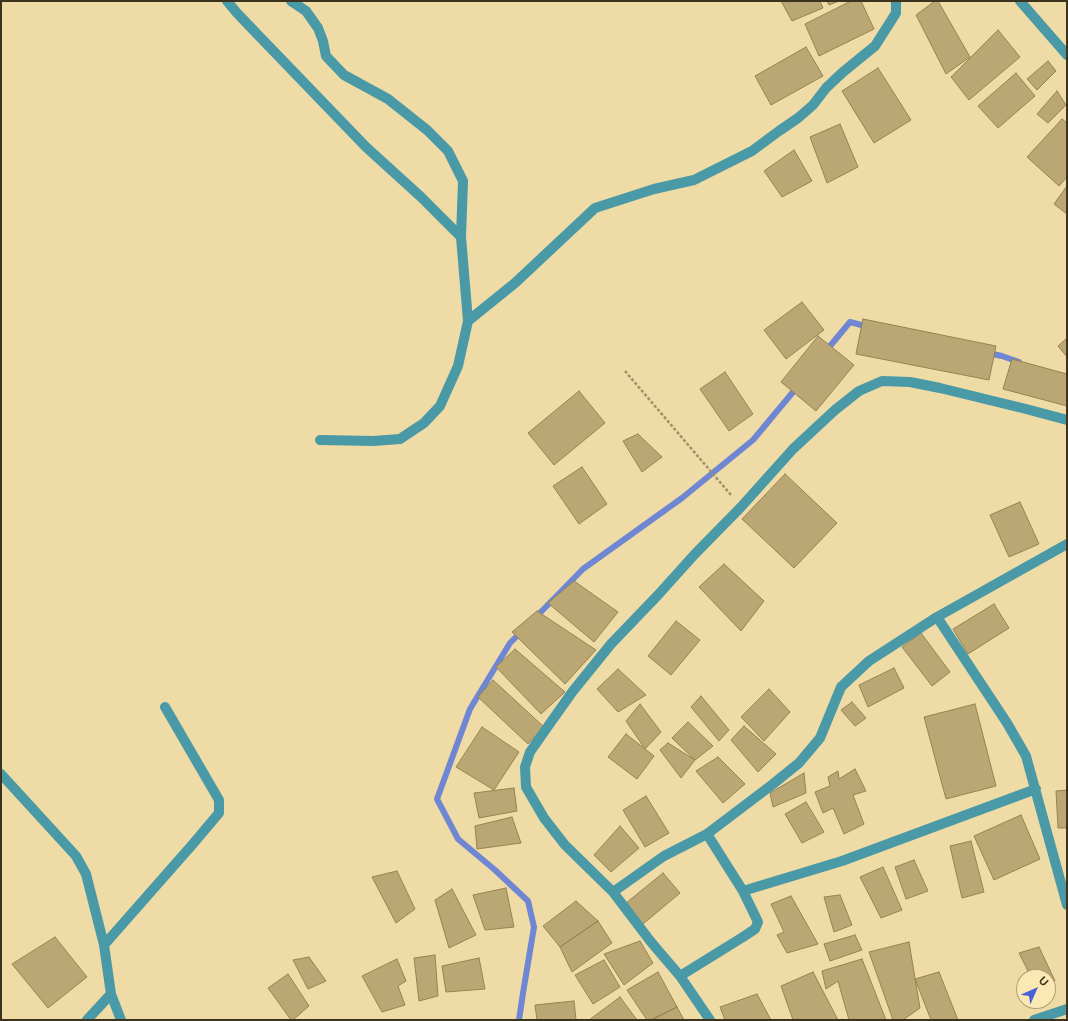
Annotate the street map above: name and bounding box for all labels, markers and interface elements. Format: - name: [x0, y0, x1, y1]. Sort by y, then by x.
- north arrow: [1016, 969, 1056, 1009]
- text: U: [1036, 973, 1052, 989]

